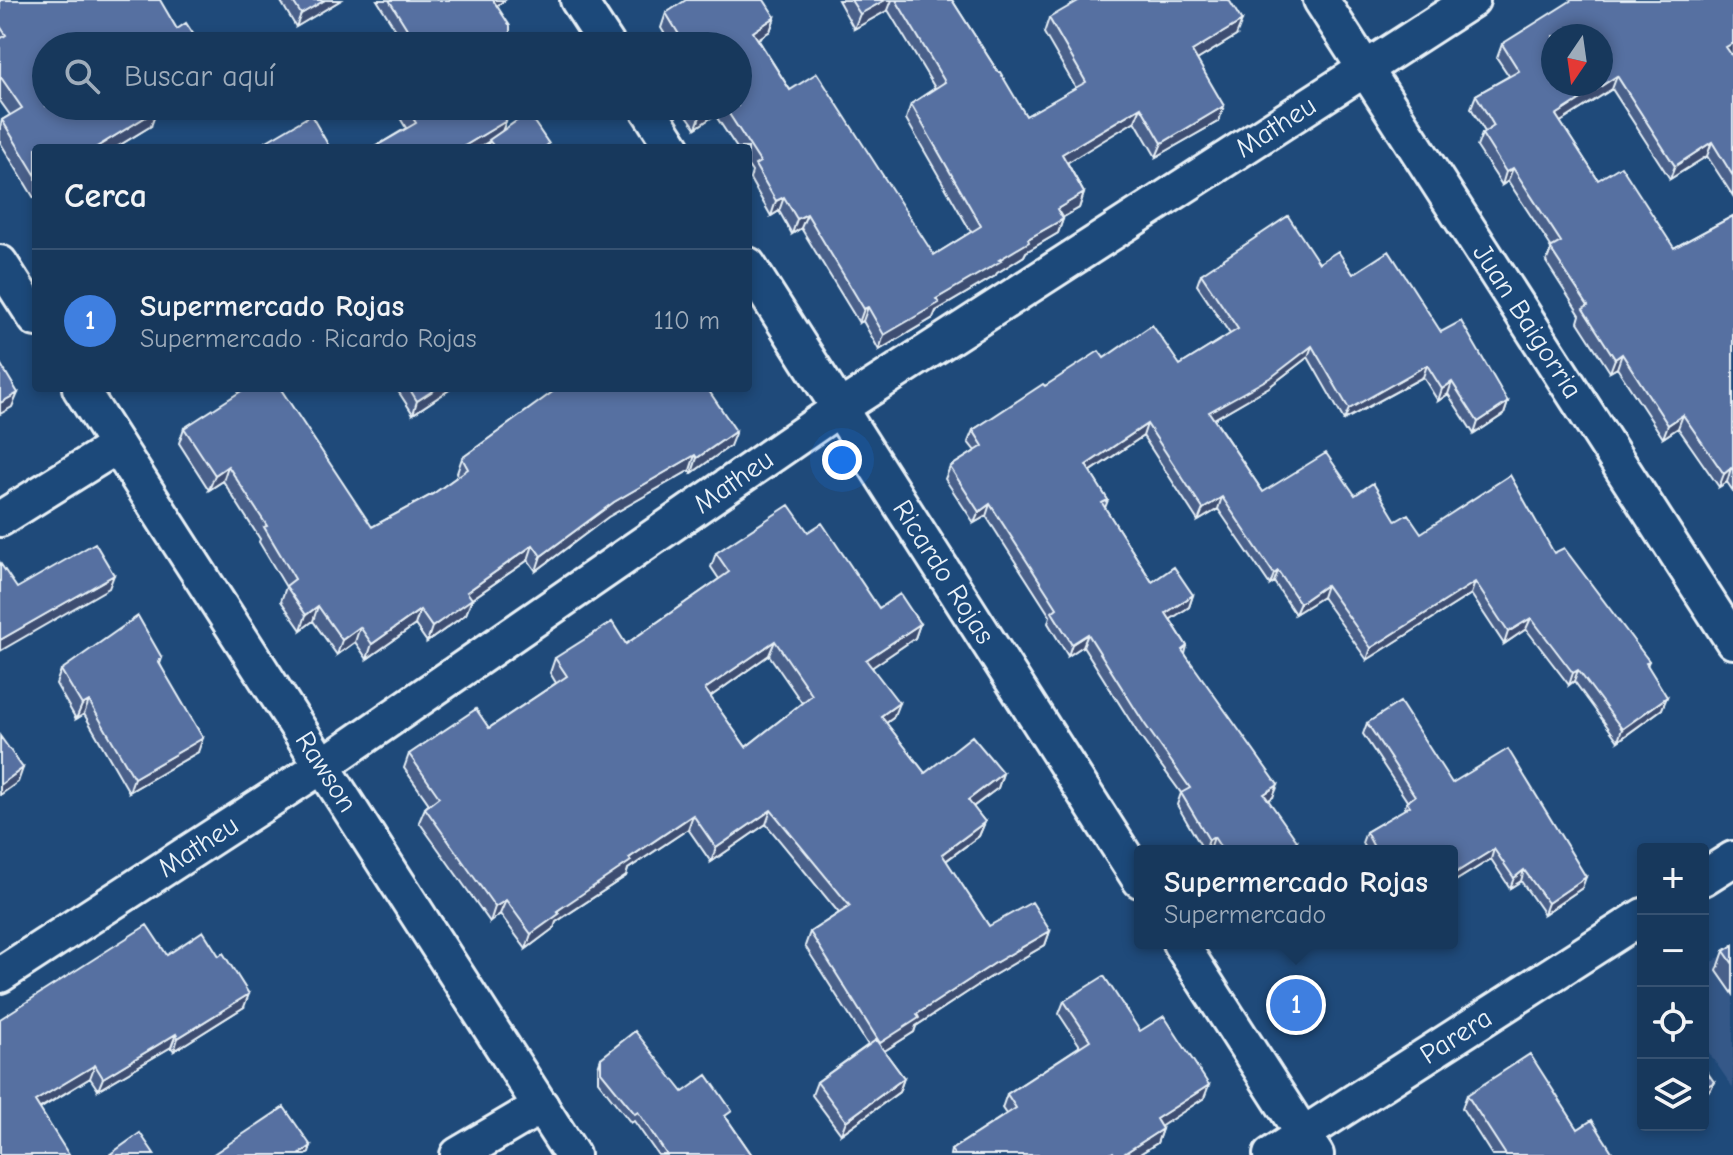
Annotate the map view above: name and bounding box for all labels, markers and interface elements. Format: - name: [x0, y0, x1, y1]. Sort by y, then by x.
- north arrow: [1541, 24, 1613, 96]
- search box: [32, 32, 752, 120]
- icon: search: [60, 54, 104, 98]
- text: Buscar aquí: [124, 59, 275, 94]
- street label: Matheu: [1229, 89, 1322, 164]
- text: Cerca: [64, 176, 147, 216]
- street label: Juan Baigorria: [1466, 238, 1589, 405]
- text: Supermercado Rojas: [140, 289, 404, 324]
- text: 1: [85, 306, 95, 336]
- text: 110 m: [653, 306, 720, 336]
- text: Supermercado · Ricardo Rojas: [140, 324, 477, 354]
- your location: [822, 440, 862, 480]
- street label: Matheu: [688, 443, 779, 520]
- street label: Ricardo Rojas: [886, 494, 1001, 650]
- street label: Rawson: [289, 726, 364, 818]
- street label: Matheu: [152, 809, 244, 884]
- map controls: [1637, 843, 1709, 1131]
- button: +: [1637, 843, 1709, 915]
- popup: [1134, 845, 1458, 949]
- text: Supermercado Rojas: [1164, 865, 1428, 900]
- text: Supermercado: [1164, 900, 1326, 930]
- button: −: [1637, 915, 1709, 987]
- pin: 1: [1270, 975, 1322, 1035]
- button: locate: [1637, 987, 1709, 1059]
- street label: Parera: [1414, 1001, 1498, 1071]
- button: layers: [1637, 1059, 1709, 1131]

